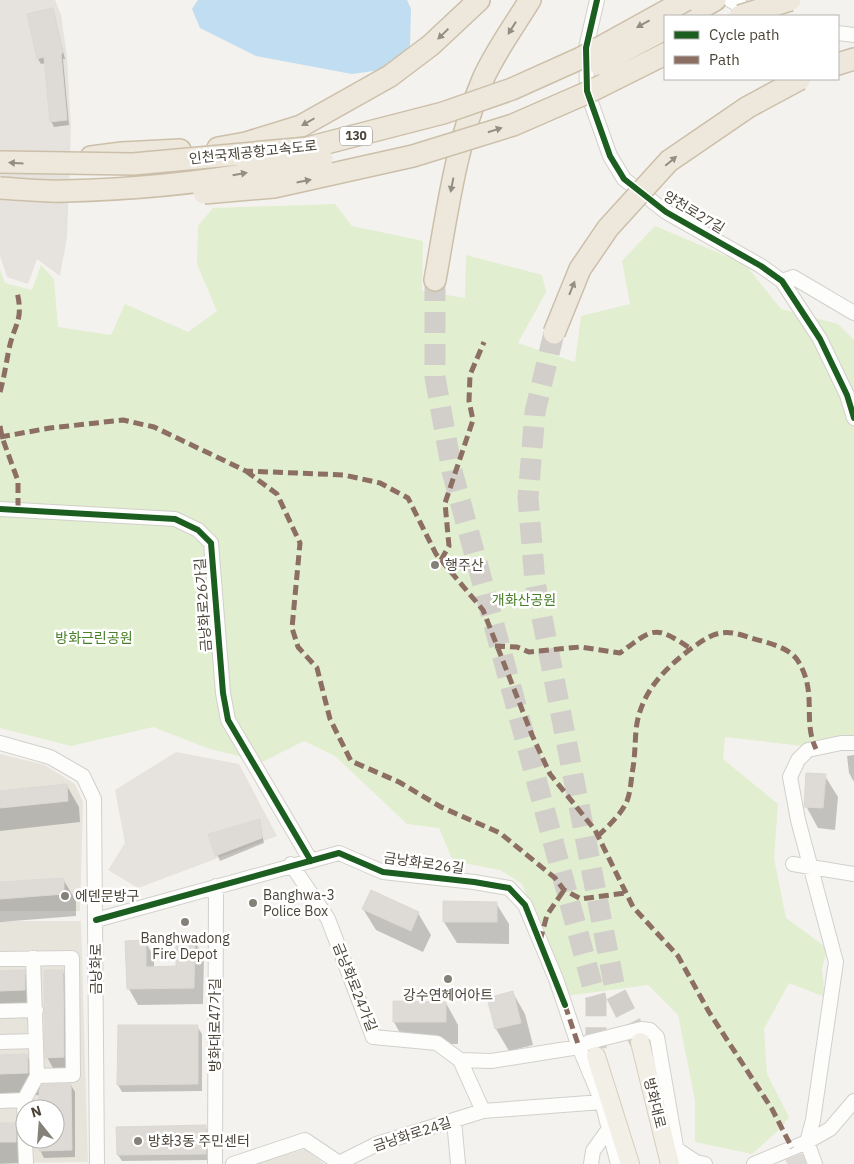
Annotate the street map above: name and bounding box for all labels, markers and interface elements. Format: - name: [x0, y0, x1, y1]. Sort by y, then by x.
- legend: [664, 15, 839, 80]
- one-way arrow: [636, 20, 651, 28]
- one-way arrow: [508, 22, 517, 35]
- text: Cycle path: [709, 25, 780, 44]
- one-way arrow: [438, 28, 450, 40]
- text: Path: [709, 50, 740, 69]
- one-way arrow: [301, 118, 314, 127]
- road number: 130: [340, 126, 372, 146]
- one-way arrow: [487, 126, 502, 134]
- street label: 인천국제공항고속도로: [188, 136, 318, 168]
- one-way arrow: [665, 155, 678, 166]
- one-way arrow: [7, 159, 23, 167]
- one-way arrow: [233, 170, 249, 178]
- one-way arrow: [296, 177, 312, 185]
- one-way arrow: [448, 177, 456, 193]
- street label: 양천로27길: [660, 187, 728, 237]
- one-way arrow: [569, 281, 577, 295]
- place label: 행주산: [445, 556, 484, 574]
- street label: 금낭화로26가길: [191, 557, 215, 653]
- marker: 행주산: [429, 559, 441, 571]
- park label: 개화산공원: [492, 591, 556, 609]
- park label: 방화근린공원: [55, 629, 133, 647]
- street label: 금낭화로26길: [383, 848, 465, 878]
- place label: Banghwa-3 Police Box: [263, 886, 335, 920]
- place label: 에덴문방구: [75, 887, 140, 905]
- marker: 에덴문방구: [59, 890, 71, 902]
- marker: Banghwa-3 Police Box: [247, 897, 259, 909]
- marker: Banghwadong Fire Depot: [179, 916, 191, 928]
- place label: Banghwadong Fire Depot: [140, 929, 230, 963]
- street label: 금낭화로24가길: [329, 940, 381, 1034]
- street label: 금낭화로: [87, 943, 105, 995]
- marker: 강수연헤어아트: [442, 973, 454, 985]
- street label: 방화대로47가길: [206, 978, 224, 1072]
- place label: 강수연헤어아트: [403, 986, 493, 1004]
- street label: 방화대로: [640, 1076, 670, 1130]
- north arrow: [15, 1099, 65, 1149]
- text: N: [29, 1101, 44, 1122]
- street label: 금낭화로24길: [371, 1113, 453, 1155]
- place label: 방화3동 주민센터: [148, 1132, 250, 1150]
- marker: 방화3동 주민센터: [132, 1135, 144, 1147]

